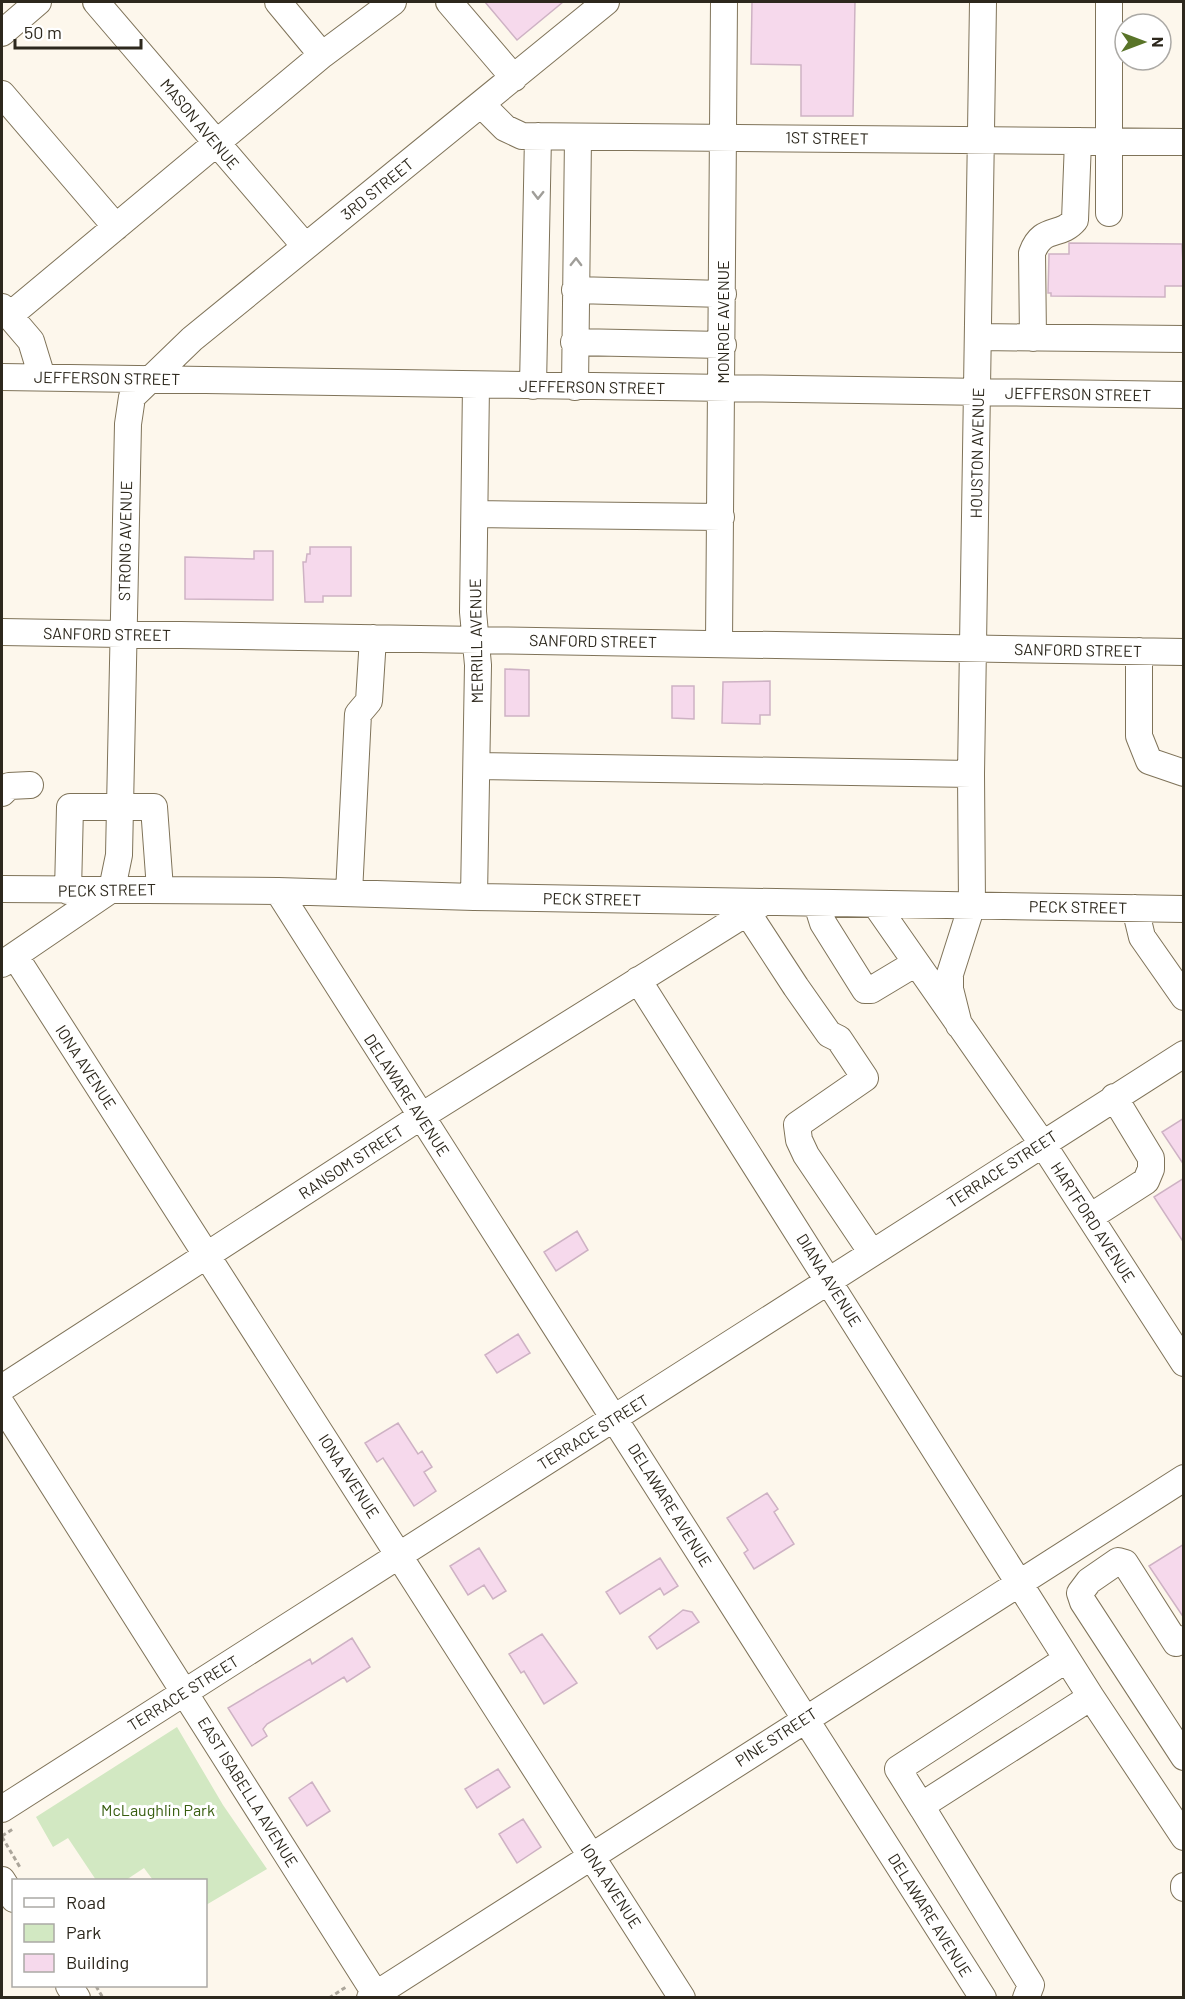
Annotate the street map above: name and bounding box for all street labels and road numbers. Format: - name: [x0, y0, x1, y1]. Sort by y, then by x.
- street label: MASON AVENUE: [157, 74, 244, 173]
- street label: 1ST STREET: [785, 127, 869, 148]
- street label: 3RD STREET: [337, 154, 417, 224]
- street label: MONROE AVENUE: [713, 260, 732, 384]
- street label: JEFFERSON STREET: [34, 367, 180, 388]
- street label: JEFFERSON STREET: [519, 376, 665, 397]
- street label: JEFFERSON STREET: [1005, 383, 1151, 404]
- street label: HOUSTON AVENUE: [966, 387, 987, 519]
- street label: STRONG AVENUE: [114, 481, 135, 601]
- street label: MERRILL AVENUE: [465, 578, 486, 704]
- street label: SANFORD STREET: [43, 623, 171, 644]
- street label: SANFORD STREET: [529, 630, 657, 651]
- street label: SANFORD STREET: [1014, 639, 1142, 660]
- street label: PECK STREET: [58, 879, 156, 900]
- street label: PECK STREET: [543, 888, 641, 909]
- street label: PECK STREET: [1029, 896, 1127, 917]
- street label: IONA AVENUE: [52, 1021, 121, 1112]
- street label: DELAWARE AVENUE: [361, 1030, 454, 1159]
- street label: RANSOM STREET: [295, 1121, 407, 1203]
- street label: TERRACE STREET: [943, 1126, 1060, 1211]
- street label: HARTFORD AVENUE: [1047, 1158, 1139, 1285]
- street label: DIANA AVENUE: [793, 1230, 866, 1330]
- street label: TERRACE STREET: [534, 1390, 652, 1473]
- street label: IONA AVENUE: [315, 1430, 384, 1521]
- street label: DELAWARE AVENUE: [625, 1440, 716, 1570]
- street label: TERRACE STREET: [124, 1651, 242, 1734]
- street label: PINE STREET: [731, 1703, 820, 1770]
- street label: EAST ISABELLA AVENUE: [194, 1713, 302, 1870]
- street label: IONA AVENUE: [577, 1840, 646, 1931]
- street label: DELAWARE AVENUE: [885, 1850, 976, 1980]

